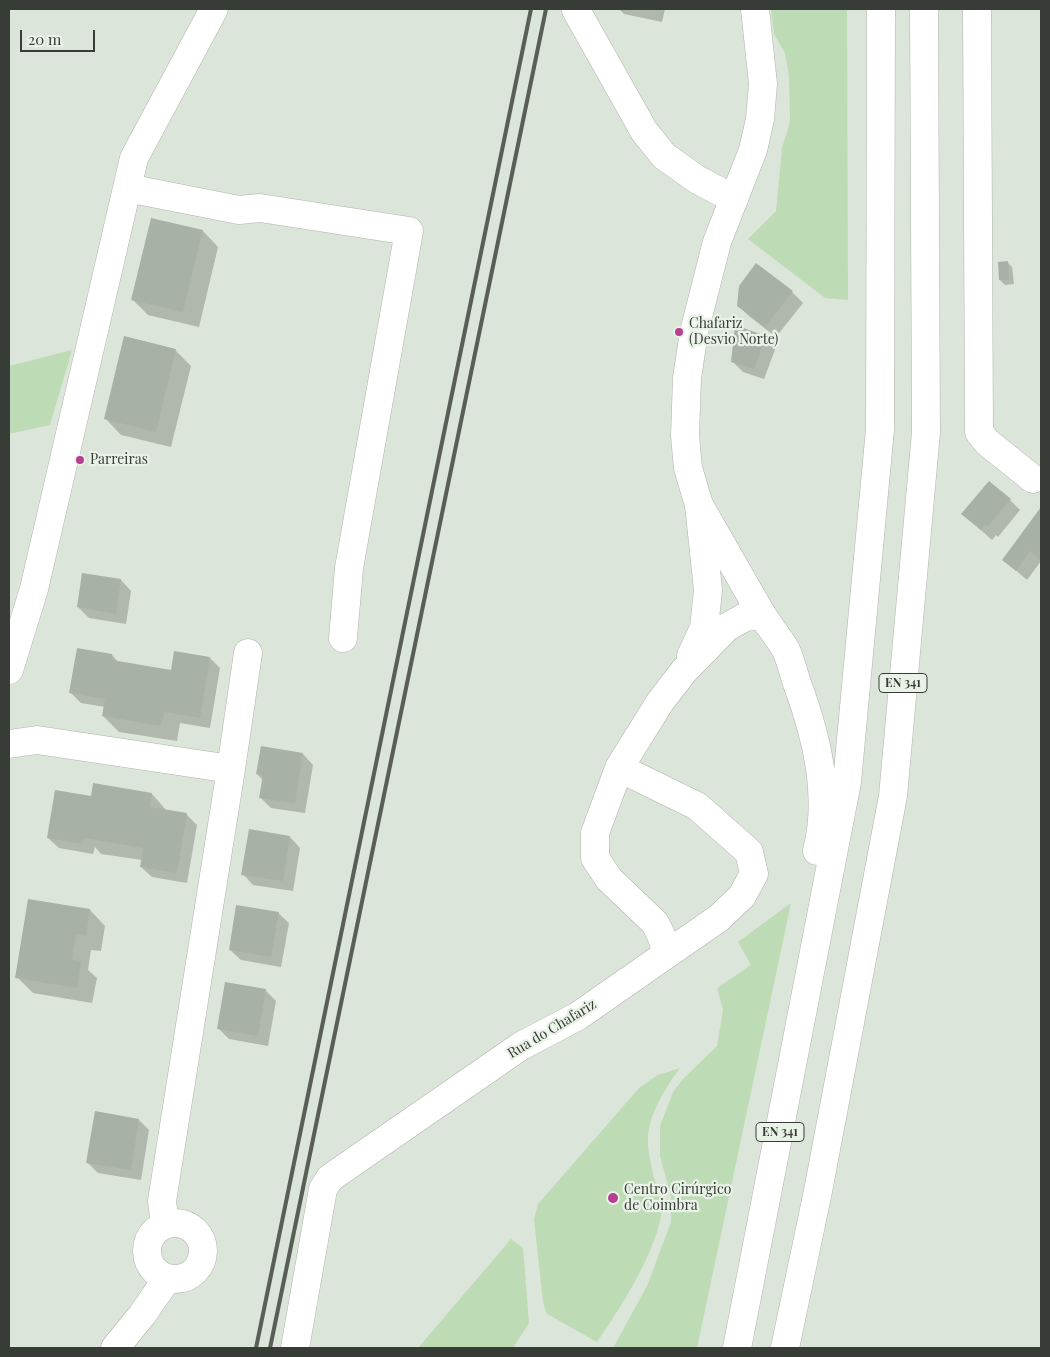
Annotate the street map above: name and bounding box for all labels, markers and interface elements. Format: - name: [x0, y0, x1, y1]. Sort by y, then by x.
- scale bar: [22, 20, 98, 52]
- text: 20 m: [28, 29, 61, 49]
- place label: Chafariz (Desvio Norte): [689, 316, 778, 348]
- marker: Chafariz (Desvio Norte): [673, 326, 685, 338]
- place label: Parreiras: [90, 452, 148, 468]
- marker: Parreiras: [74, 454, 86, 466]
- road number: EN 341: [879, 674, 927, 692]
- street label: Rua do Chafariz: [505, 996, 599, 1062]
- road number: EN 341: [756, 1122, 804, 1142]
- place label: Centro Cirúrgico de Coimbra: [624, 1182, 731, 1214]
- marker: Centro Cirúrgico de Coimbra: [606, 1191, 620, 1205]

